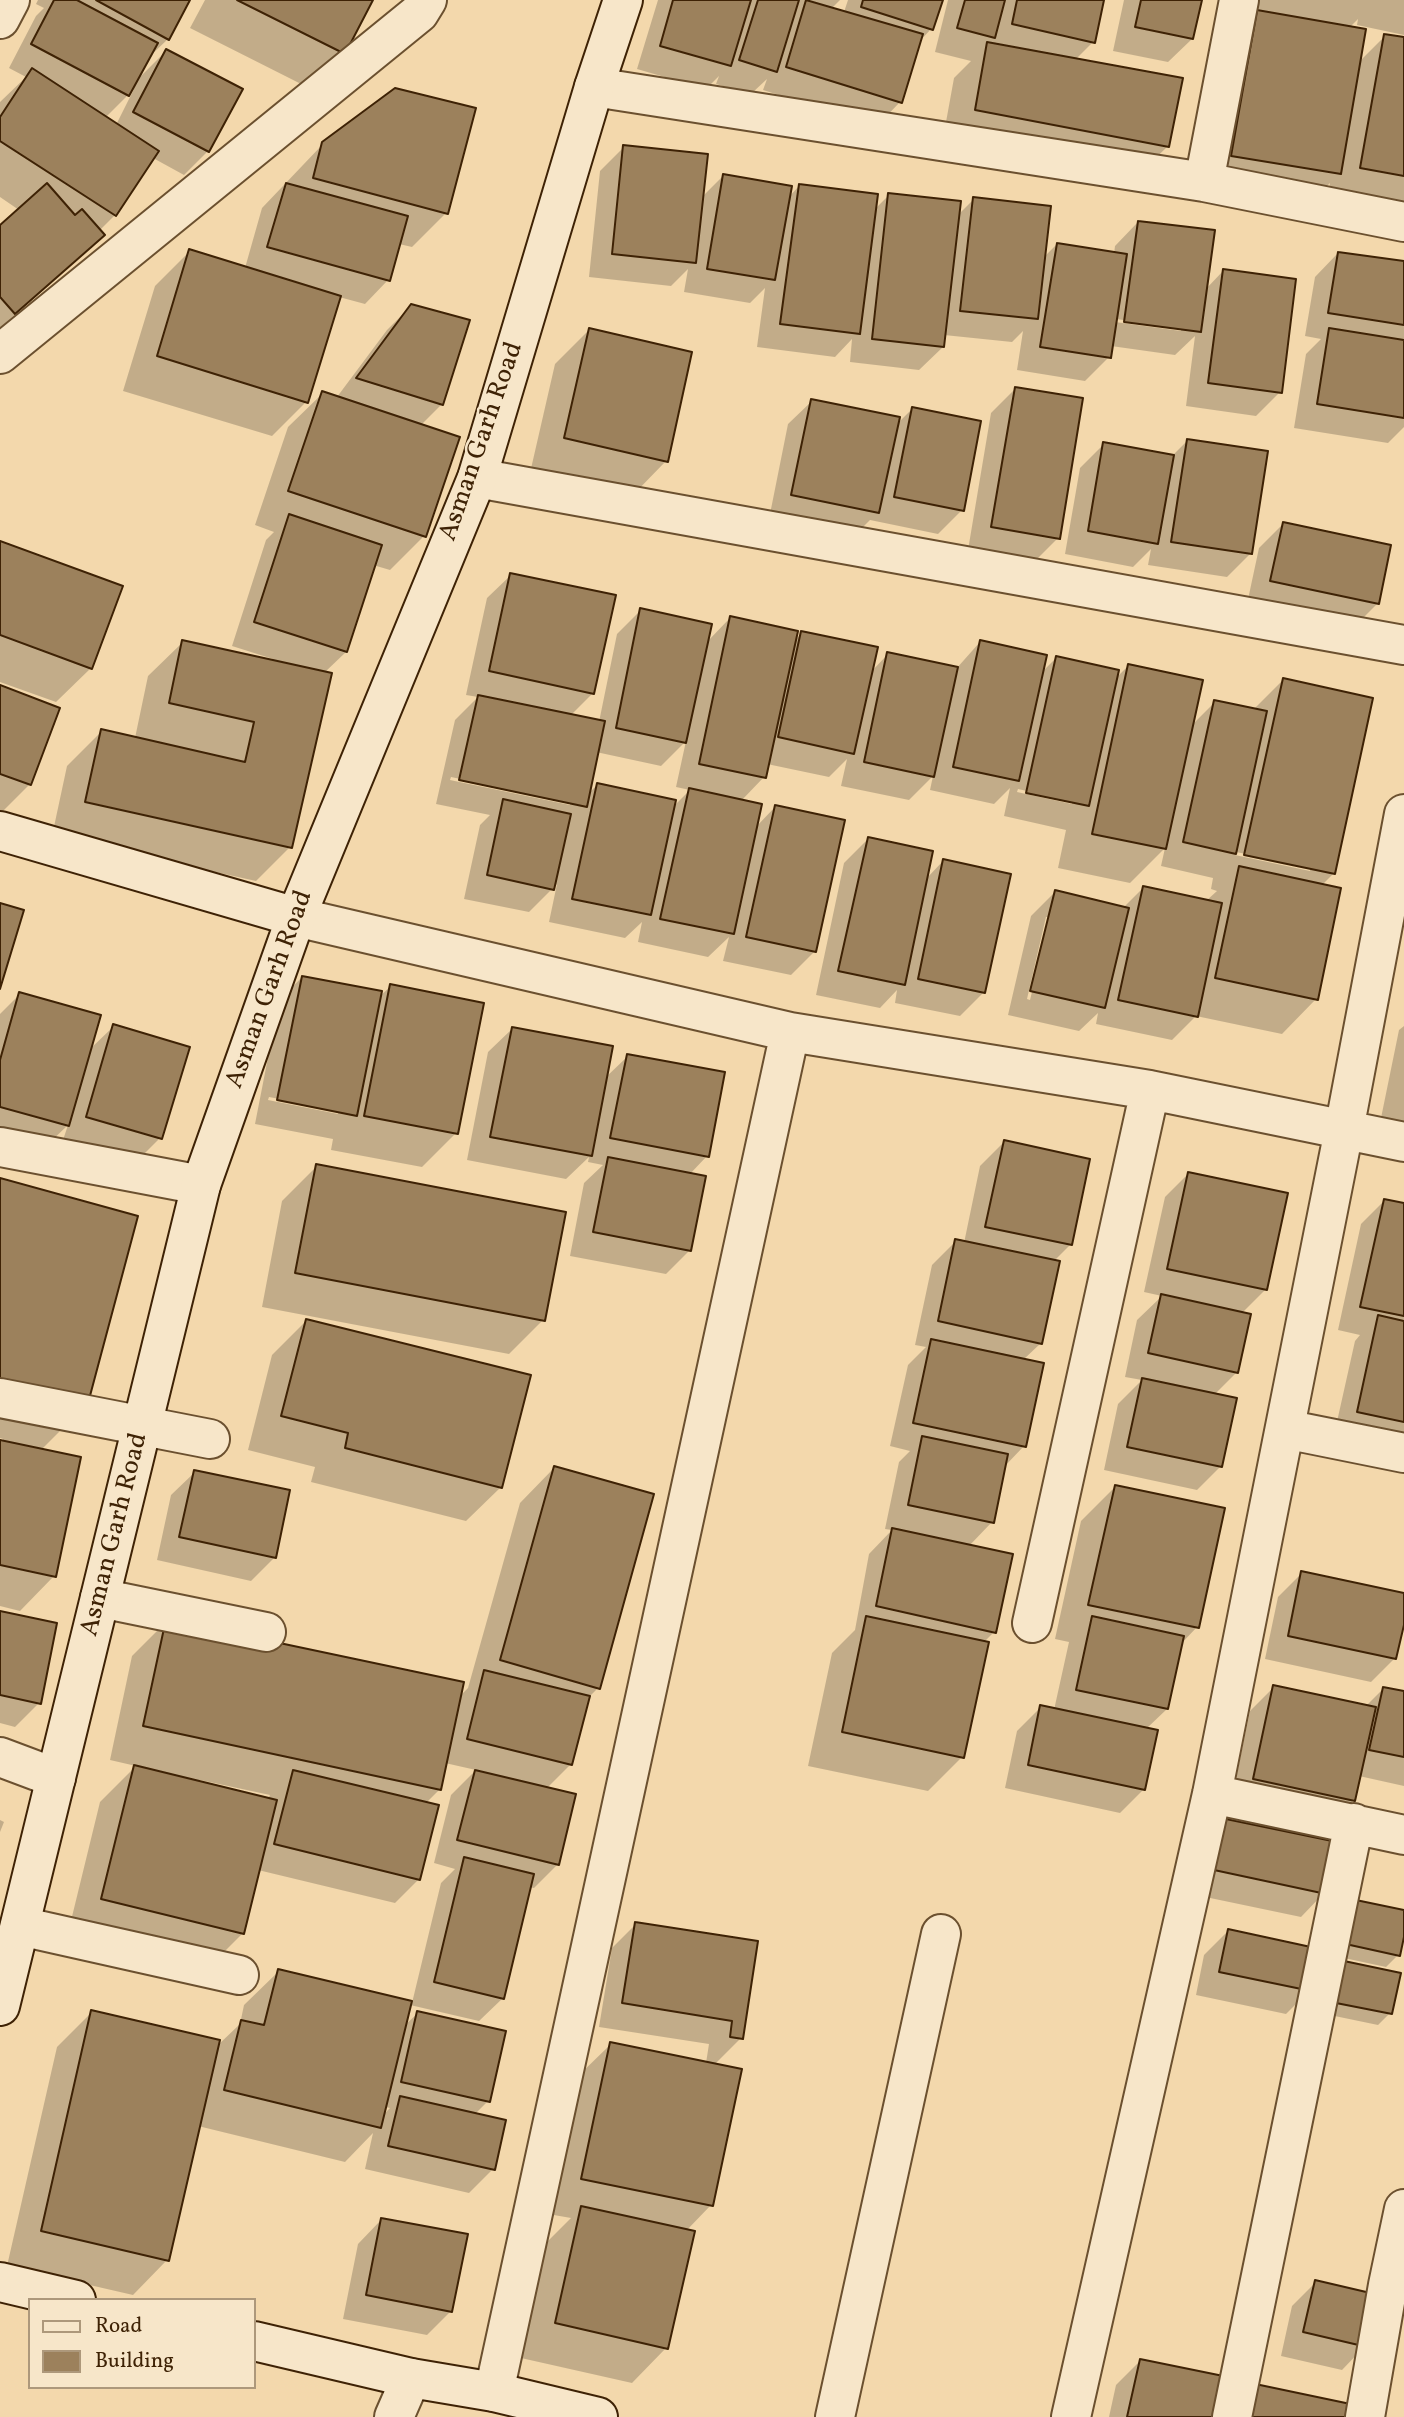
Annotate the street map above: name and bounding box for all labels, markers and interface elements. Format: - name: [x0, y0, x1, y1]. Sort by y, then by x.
- street label: Asman Garh Road: [434, 338, 532, 546]
- street label: Asman Garh Road: [221, 887, 321, 1093]
- street label: Asman Garh Road: [76, 1430, 156, 1640]
- legend: [28, 2298, 256, 2389]
- text: Road: [95, 2312, 142, 2341]
- text: Building: [95, 2347, 174, 2376]

